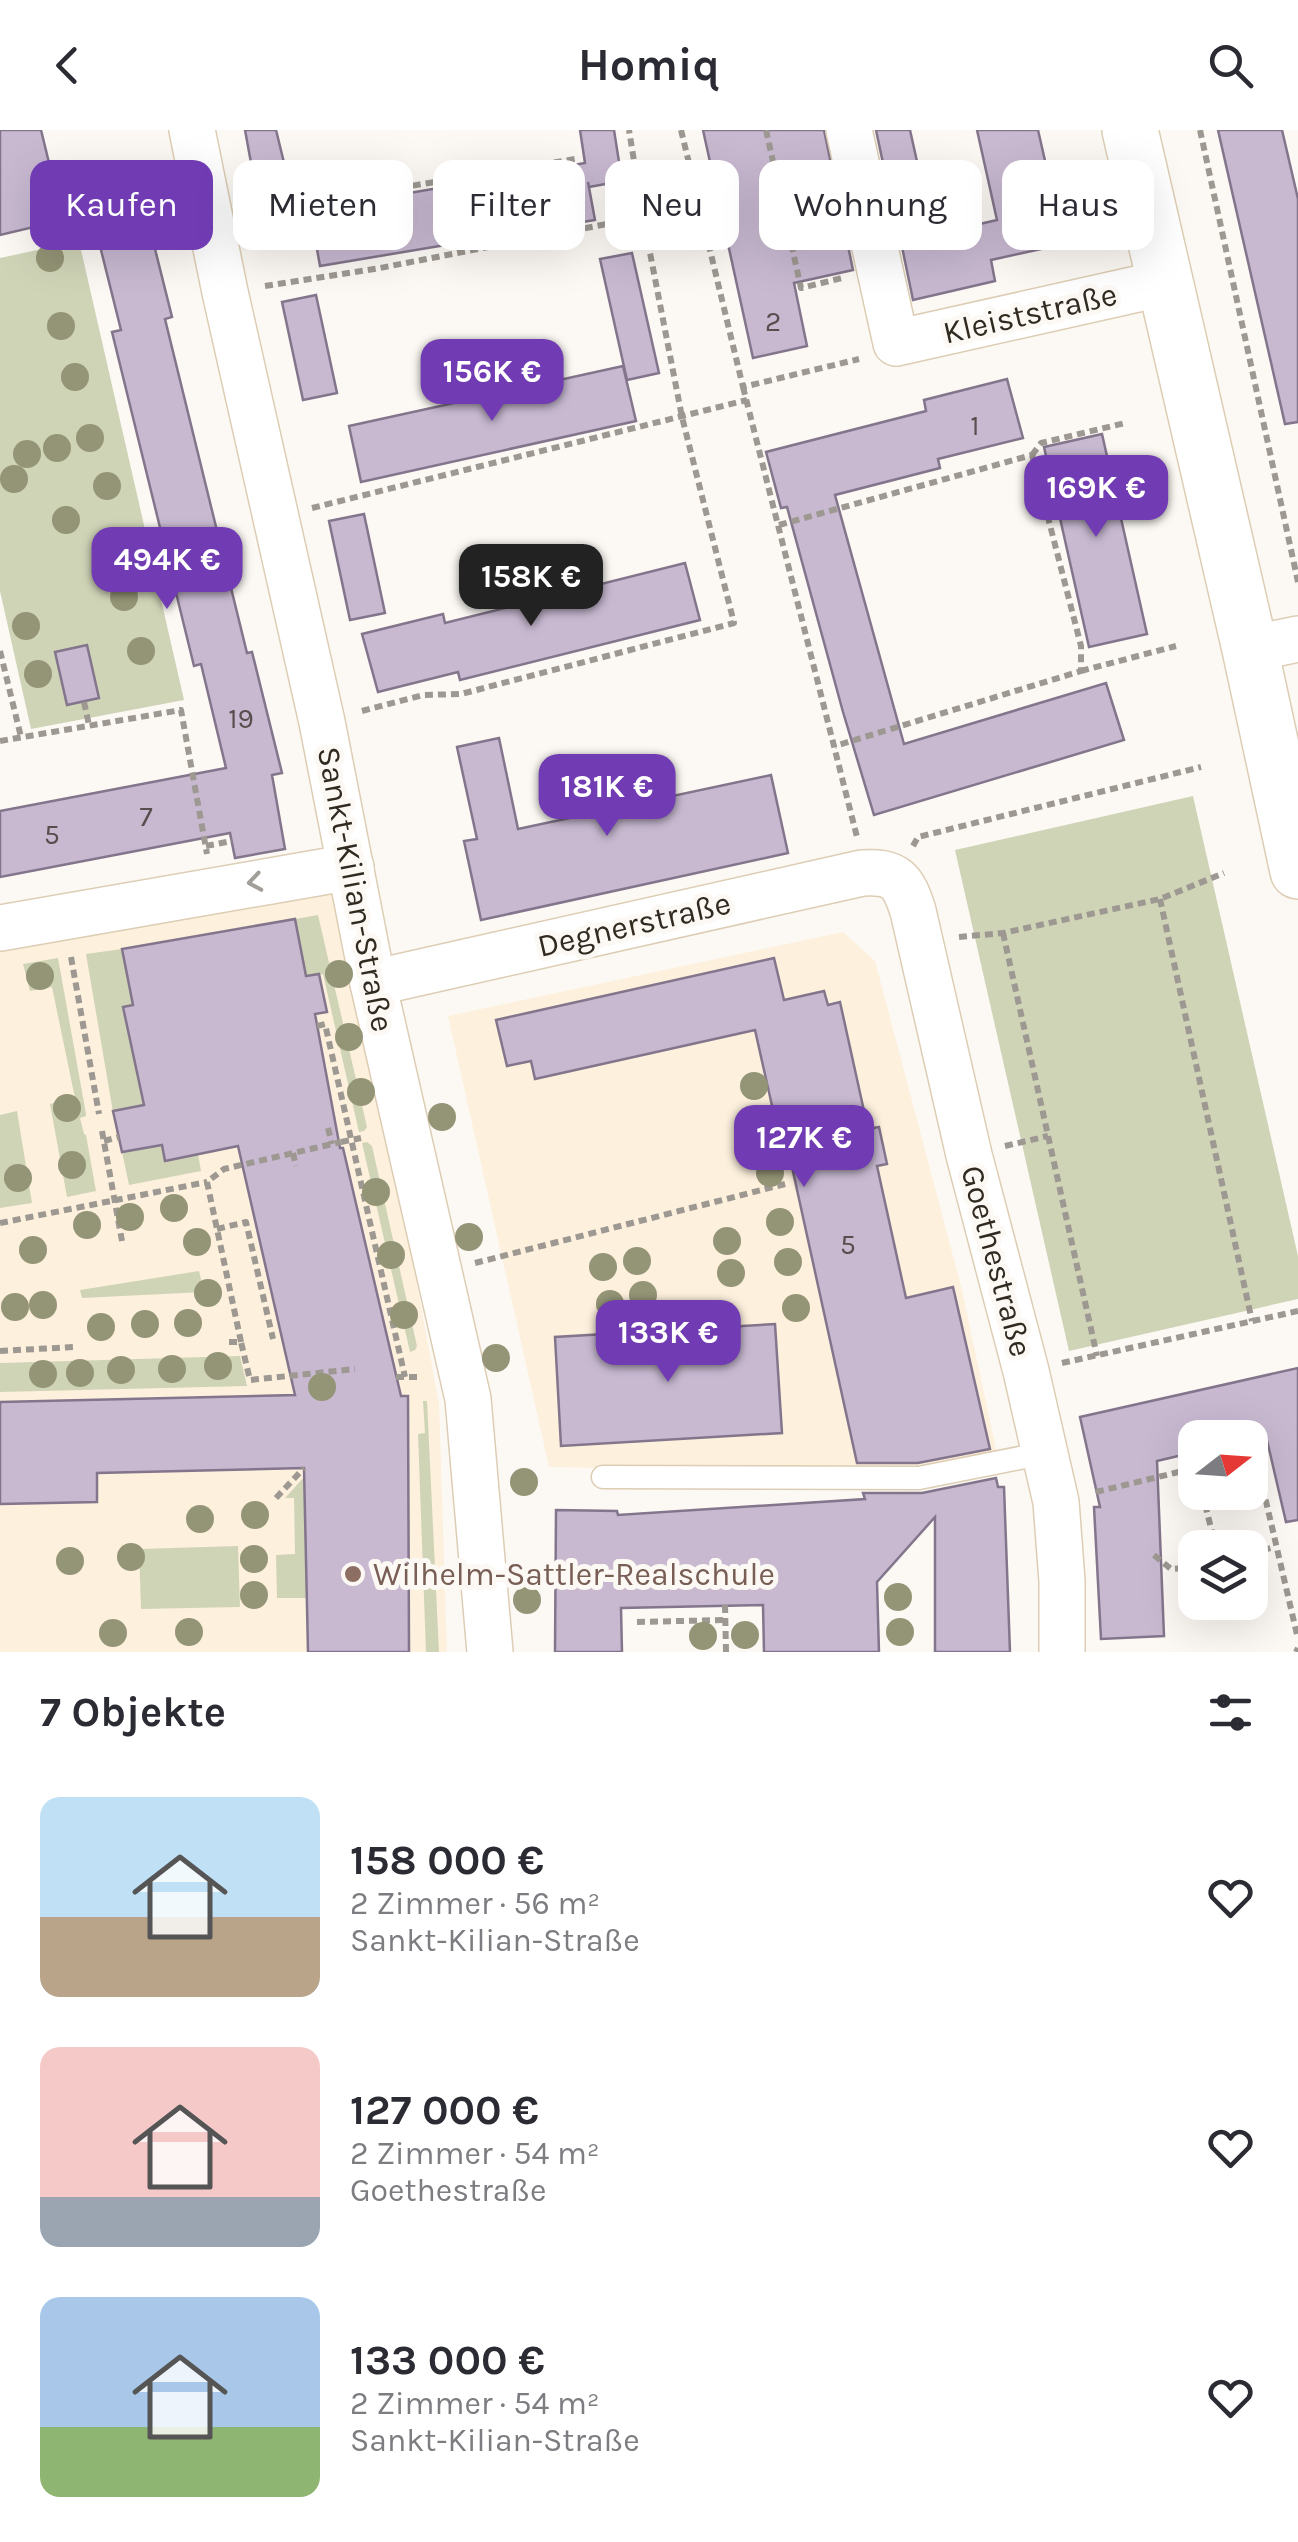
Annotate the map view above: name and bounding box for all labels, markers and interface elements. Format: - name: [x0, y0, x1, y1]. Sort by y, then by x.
- icon: back: [40, 38, 95, 93]
- icon: search: [1203, 38, 1258, 93]
- text: Homiq: [578, 39, 720, 91]
- chip: Kaufen: [30, 160, 213, 250]
- chip: Mieten: [233, 160, 413, 250]
- chip: Filter: [433, 160, 585, 250]
- chip: Neu: [605, 160, 739, 250]
- chip: Wohnung: [759, 160, 982, 250]
- chip: Haus: [1002, 160, 1154, 250]
- street label: Kleiststraße: [940, 276, 1121, 351]
- house number: 2: [765, 305, 781, 338]
- pin: 156K €: [411, 339, 573, 424]
- text: 156K €: [443, 353, 541, 390]
- house number: 1: [970, 409, 980, 442]
- pin: 169K €: [1015, 455, 1177, 540]
- text: 169K €: [1046, 469, 1146, 506]
- pin: 494K €: [86, 527, 248, 612]
- text: 494K €: [114, 541, 220, 578]
- pin: 158K €: [450, 544, 612, 629]
- text: 158K €: [481, 558, 581, 595]
- house number: 19: [228, 702, 254, 735]
- street label: Sankt-Kilian-Straße: [310, 743, 401, 1035]
- pin: 181K €: [526, 754, 688, 839]
- text: 181K €: [561, 768, 653, 805]
- house number: 7: [139, 800, 153, 833]
- house number: 5: [44, 818, 60, 851]
- one-way arrow: [247, 871, 263, 892]
- street label: Degnerstraße: [534, 884, 734, 965]
- pin: 127K €: [723, 1105, 885, 1190]
- text: 127K €: [756, 1119, 852, 1156]
- street label: Goethestraße: [953, 1161, 1040, 1361]
- house number: 5: [840, 1228, 856, 1261]
- pin: 133K €: [587, 1300, 749, 1385]
- text: 133K €: [618, 1314, 718, 1351]
- north arrow: [1178, 1420, 1268, 1510]
- map controls: [1178, 1420, 1268, 1620]
- button: layers: [1178, 1530, 1268, 1620]
- place label: Wilhelm-Sattler-Realschule: [373, 1556, 775, 1593]
- marker: Wilhelm-Sattler-Realschule: [342, 1563, 364, 1585]
- icon: filters: [1203, 1685, 1258, 1740]
- text: 7 Objekte: [40, 1687, 226, 1737]
- text: 158 000 €: [350, 1835, 544, 1885]
- icon: home: [120, 1837, 240, 1957]
- icon: heart: [1203, 1870, 1258, 1925]
- text: 2 Zimmer · 56 m²: [350, 1885, 600, 1922]
- text: Sankt-Kilian-Straße: [350, 1922, 640, 1959]
- text: 127 000 €: [350, 2085, 539, 2135]
- icon: home: [120, 2087, 240, 2207]
- icon: heart: [1203, 2120, 1258, 2175]
- text: 2 Zimmer · 54 m²: [350, 2135, 600, 2172]
- text: Goethestraße: [350, 2172, 546, 2209]
- text: 133 000 €: [350, 2335, 545, 2385]
- icon: home: [120, 2337, 240, 2457]
- icon: heart: [1203, 2370, 1258, 2425]
- text: 2 Zimmer · 54 m²: [350, 2385, 600, 2422]
- text: Sankt-Kilian-Straße: [350, 2422, 640, 2459]

